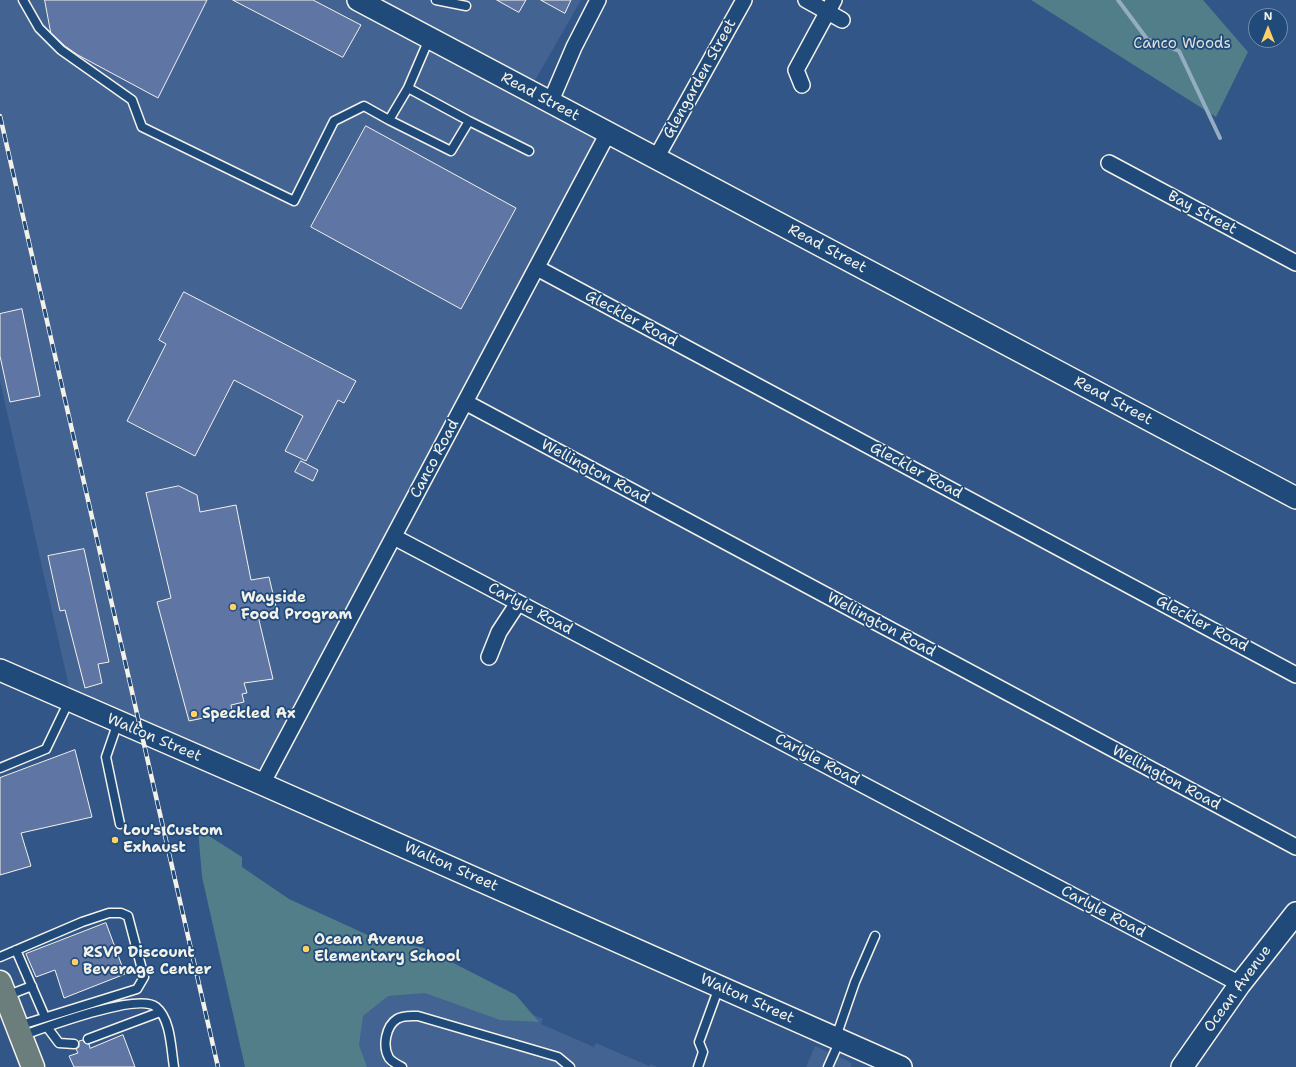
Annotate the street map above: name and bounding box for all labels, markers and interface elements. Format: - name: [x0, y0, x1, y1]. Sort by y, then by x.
- north arrow: [1248, 8, 1288, 48]
- text: N: [1264, 9, 1272, 24]
- street label: Glengarden Street: [660, 16, 740, 142]
- park label: Canco Woods: [1133, 35, 1231, 53]
- street label: Read Street: [498, 69, 582, 125]
- street label: Bay Street: [1164, 187, 1240, 239]
- street label: Read Street: [785, 221, 869, 277]
- street label: Gleckler Road: [582, 287, 680, 351]
- street label: Read Street: [1071, 373, 1155, 429]
- street label: Canco Road: [407, 417, 463, 501]
- street label: Wellington Road: [538, 436, 652, 508]
- street label: Gleckler Road: [867, 439, 965, 503]
- street label: Carlyle Road: [485, 579, 575, 639]
- place label: Wayside Food Program: [241, 589, 352, 624]
- street label: Wellington Road: [824, 589, 938, 661]
- street label: Gleckler Road: [1153, 592, 1251, 656]
- marker: Wayside Food Program: [228, 602, 238, 612]
- place label: Speckled Ax: [202, 705, 296, 723]
- marker: Speckled Ax: [189, 709, 199, 719]
- street label: Walton Street: [104, 710, 204, 766]
- street label: Carlyle Road: [772, 730, 862, 790]
- street label: Wellington Road: [1109, 742, 1223, 814]
- place label: Lou's Custom Exhaust: [123, 822, 223, 857]
- marker: Lou's Custom Exhaust: [110, 835, 120, 845]
- street label: Walton Street: [401, 838, 501, 896]
- street label: Carlyle Road: [1058, 882, 1148, 942]
- place label: Ocean Avenue Elementary School: [314, 931, 461, 966]
- street label: Ocean Avenue: [1200, 942, 1276, 1036]
- place label: RSVP Discount Beverage Center: [83, 944, 212, 979]
- marker: Ocean Avenue Elementary School: [301, 944, 311, 954]
- marker: RSVP Discount Beverage Center: [70, 957, 80, 967]
- street label: Walton Street: [697, 970, 797, 1028]

